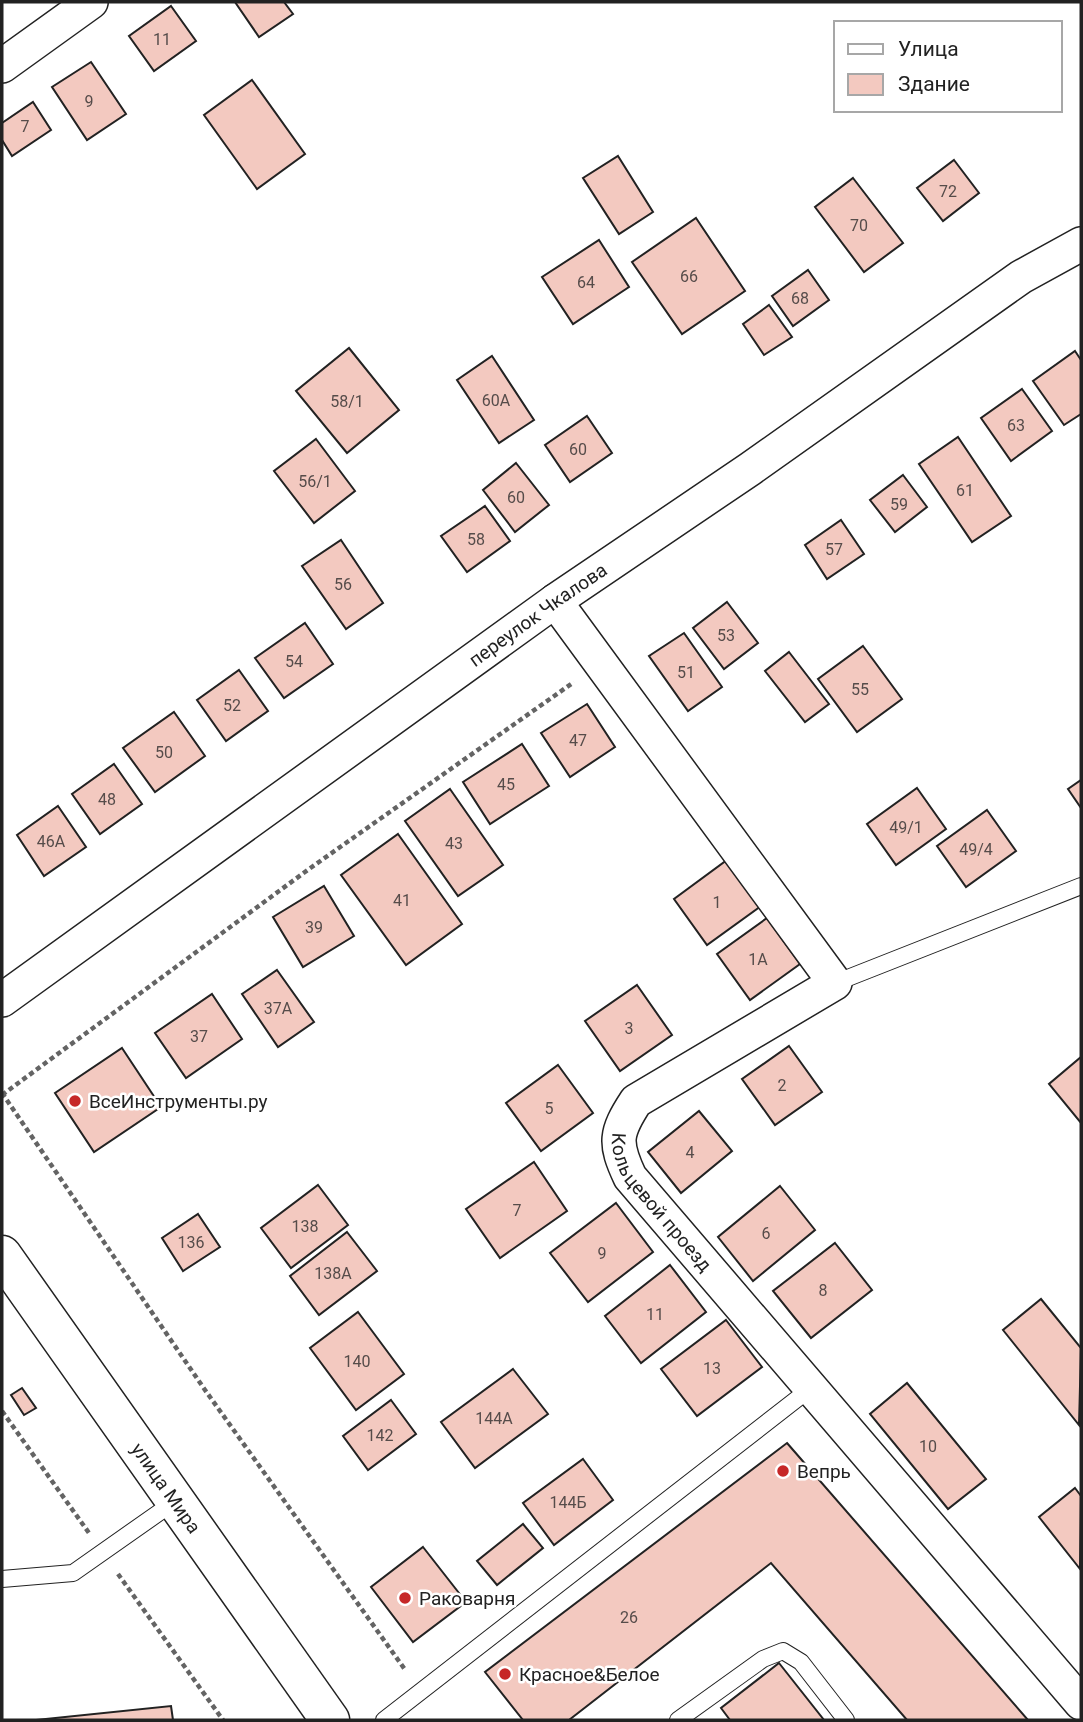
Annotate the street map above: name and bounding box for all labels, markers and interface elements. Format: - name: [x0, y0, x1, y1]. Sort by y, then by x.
- legend: [834, 21, 1062, 112]
- house number: 11: [153, 30, 171, 49]
- text: Улица: [898, 37, 959, 61]
- text: Здание: [898, 72, 970, 96]
- house number: 9: [85, 92, 94, 111]
- house number: 7: [21, 117, 30, 136]
- house number: 72: [939, 182, 957, 201]
- house number: 70: [850, 216, 868, 235]
- house number: 66: [680, 267, 698, 286]
- house number: 64: [577, 273, 595, 292]
- house number: 68: [791, 289, 809, 308]
- house number: 60А: [482, 391, 511, 410]
- house number: 58/1: [330, 392, 364, 411]
- house number: 63: [1007, 416, 1025, 435]
- house number: 60: [569, 440, 587, 459]
- house number: 56/1: [298, 472, 332, 491]
- house number: 61: [956, 481, 974, 500]
- house number: 60: [507, 488, 525, 507]
- house number: 59: [890, 495, 908, 514]
- house number: 58: [467, 530, 485, 549]
- house number: 57: [825, 540, 843, 559]
- street label: переулок Чкалова: [464, 558, 611, 671]
- house number: 56: [334, 575, 352, 594]
- house number: 53: [717, 626, 735, 645]
- house number: 54: [285, 652, 303, 671]
- house number: 51: [677, 663, 695, 682]
- house number: 55: [851, 680, 869, 699]
- house number: 52: [223, 696, 241, 715]
- house number: 47: [569, 731, 587, 750]
- house number: 50: [155, 743, 173, 762]
- house number: 45: [497, 775, 515, 794]
- house number: 48: [98, 790, 116, 809]
- house number: 49/1: [889, 818, 923, 837]
- house number: 46А: [37, 832, 66, 851]
- house number: 43: [445, 834, 463, 853]
- house number: 49/4: [959, 840, 993, 859]
- house number: 41: [393, 891, 411, 910]
- house number: 1: [713, 893, 722, 912]
- house number: 39: [305, 918, 323, 937]
- house number: 1А: [748, 950, 768, 969]
- house number: 37А: [264, 999, 293, 1018]
- house number: 3: [625, 1019, 634, 1038]
- house number: 37: [190, 1027, 208, 1046]
- house number: 2: [778, 1076, 787, 1095]
- place label: ВсеИнструменты.ру: [89, 1090, 268, 1113]
- marker: ВсеИнструменты.ру: [67, 1093, 83, 1109]
- house number: 5: [545, 1099, 554, 1118]
- street label: Кольцевой проезд: [607, 1132, 717, 1276]
- house number: 4: [686, 1143, 695, 1162]
- house number: 7: [513, 1201, 522, 1220]
- house number: 138: [292, 1217, 318, 1236]
- house number: 6: [762, 1224, 771, 1243]
- house number: 136: [178, 1233, 204, 1252]
- house number: 9: [598, 1244, 607, 1263]
- house number: 138А: [314, 1264, 352, 1283]
- house number: 8: [819, 1281, 828, 1300]
- house number: 11: [646, 1305, 664, 1324]
- house number: 140: [344, 1352, 370, 1371]
- house number: 13: [703, 1359, 721, 1378]
- house number: 144А: [475, 1409, 513, 1428]
- house number: 142: [367, 1426, 393, 1445]
- house number: 10: [919, 1437, 937, 1456]
- street label: улица Мира: [126, 1438, 206, 1538]
- place label: Вепрь: [797, 1460, 851, 1483]
- marker: Вепрь: [775, 1463, 791, 1479]
- house number: 144Б: [549, 1493, 587, 1512]
- place label: Раковарня: [419, 1587, 515, 1610]
- marker: Раковарня: [397, 1590, 413, 1606]
- house number: 26: [620, 1608, 638, 1627]
- place label: Красное&Белое: [519, 1663, 660, 1686]
- marker: Красное&Белое: [497, 1666, 513, 1682]

